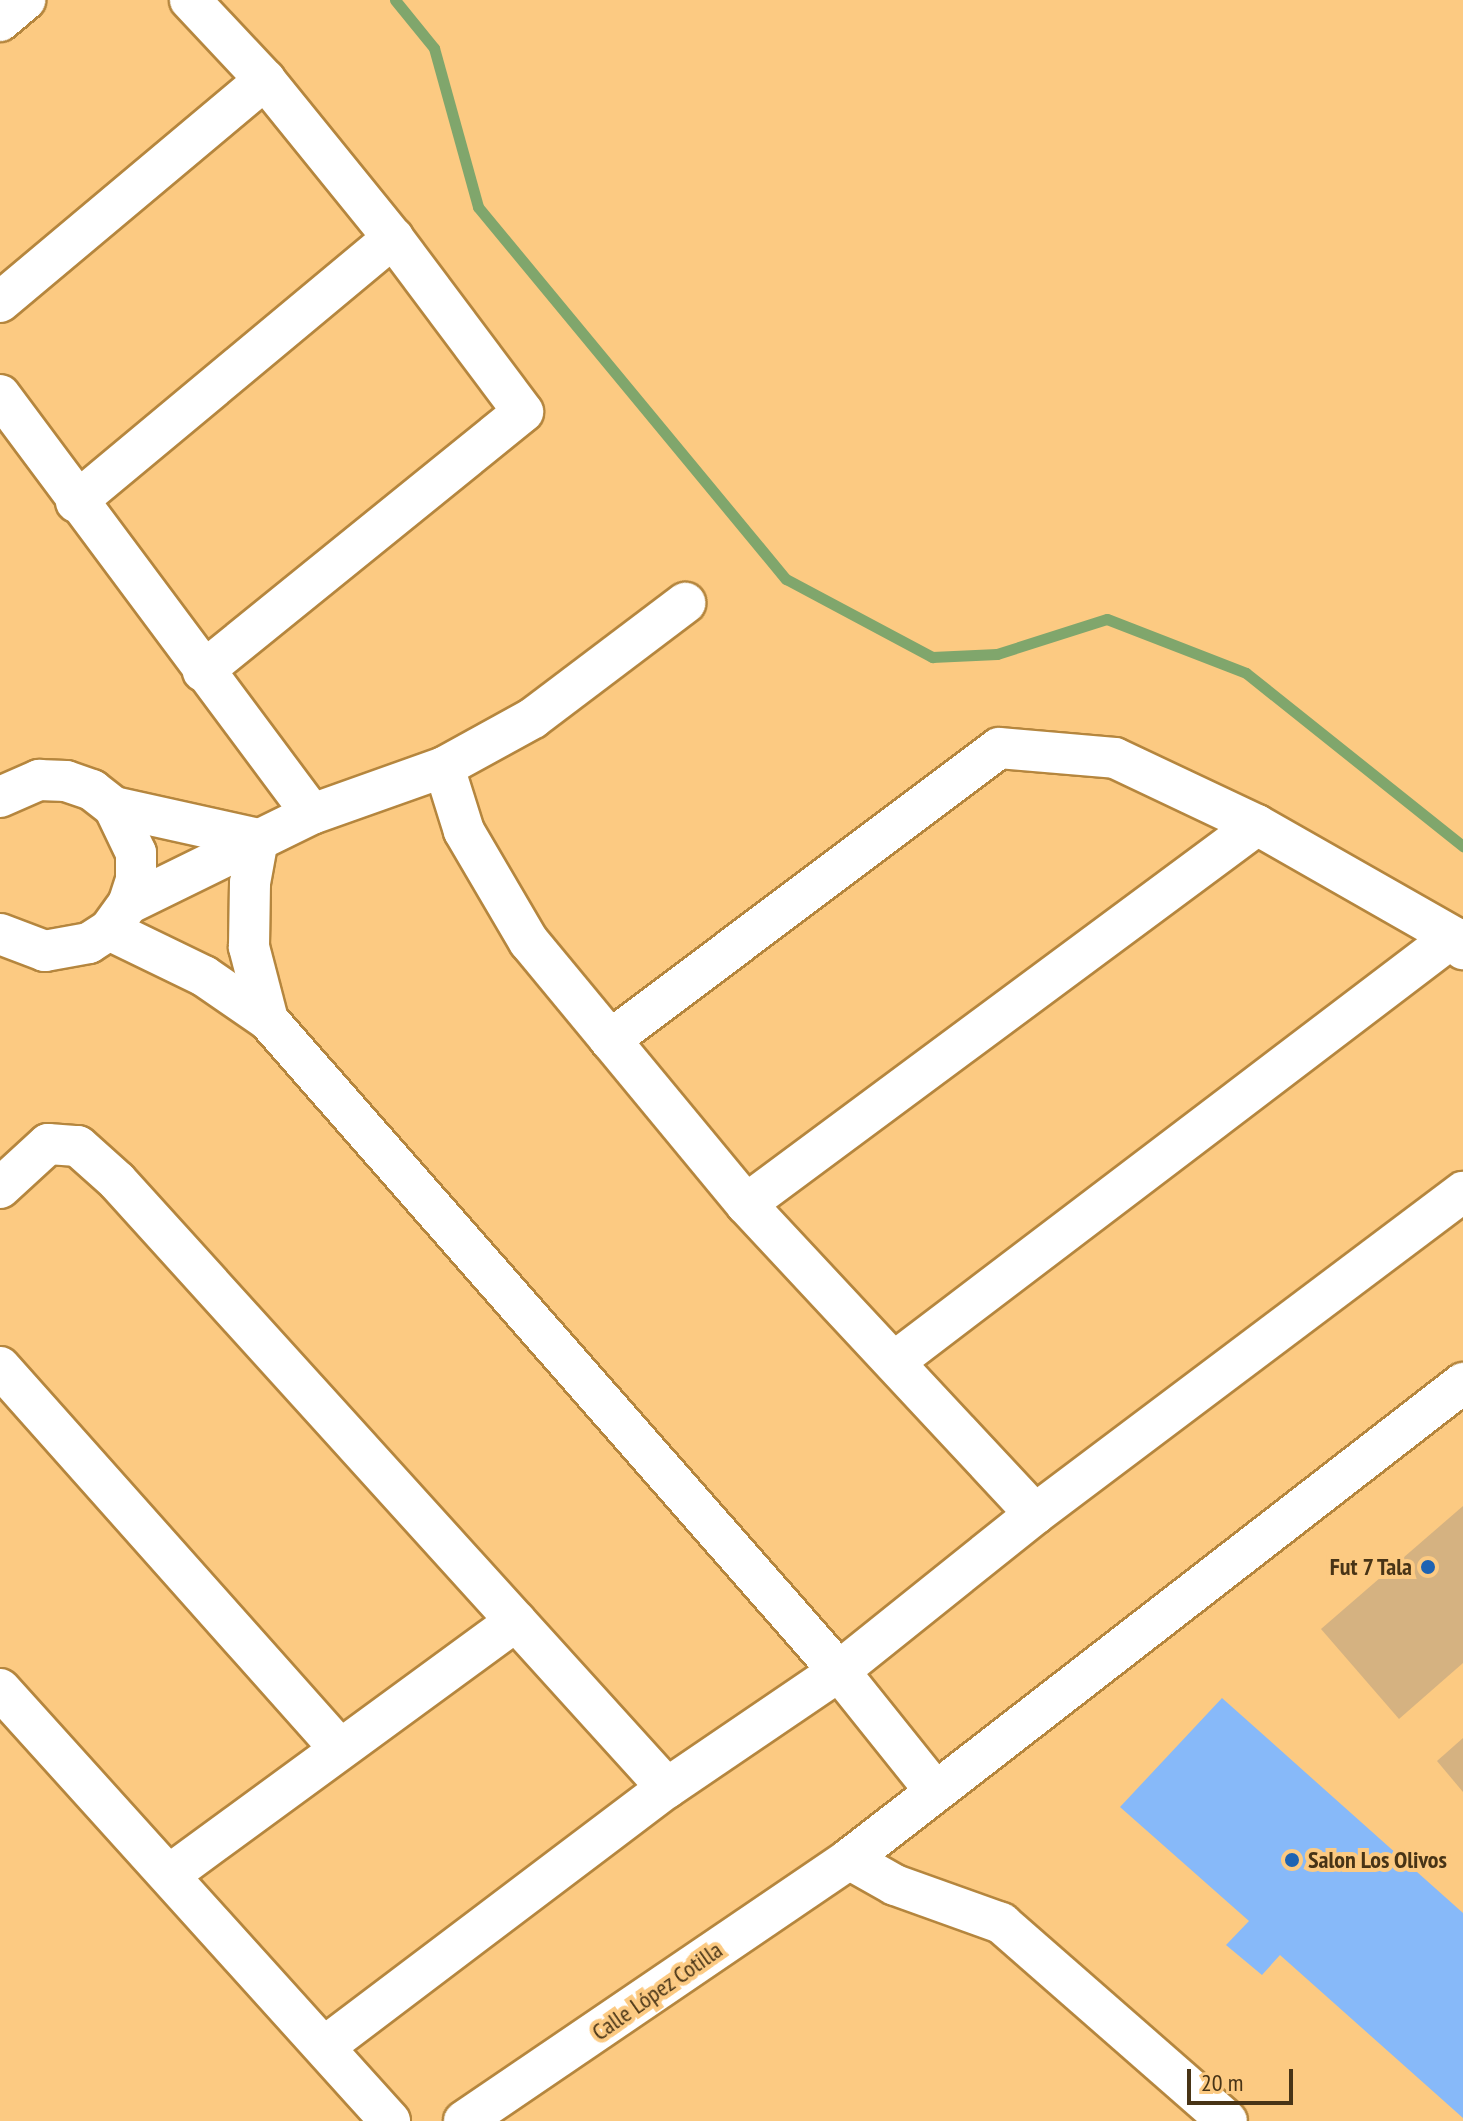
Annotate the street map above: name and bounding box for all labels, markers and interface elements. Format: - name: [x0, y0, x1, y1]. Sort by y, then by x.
- place label: Fut 7 Tala: [1328, 1553, 1412, 1581]
- marker: Fut 7 Tala: [1419, 1558, 1437, 1576]
- place label: Salon Los Olivos: [1308, 1846, 1447, 1874]
- marker: Salon Los Olivos: [1283, 1851, 1301, 1869]
- street label: Calle López Cotilla: [586, 1935, 728, 2047]
- scale bar: [1191, 2053, 1297, 2103]
- text: 20 m: [1201, 2067, 1243, 2098]

